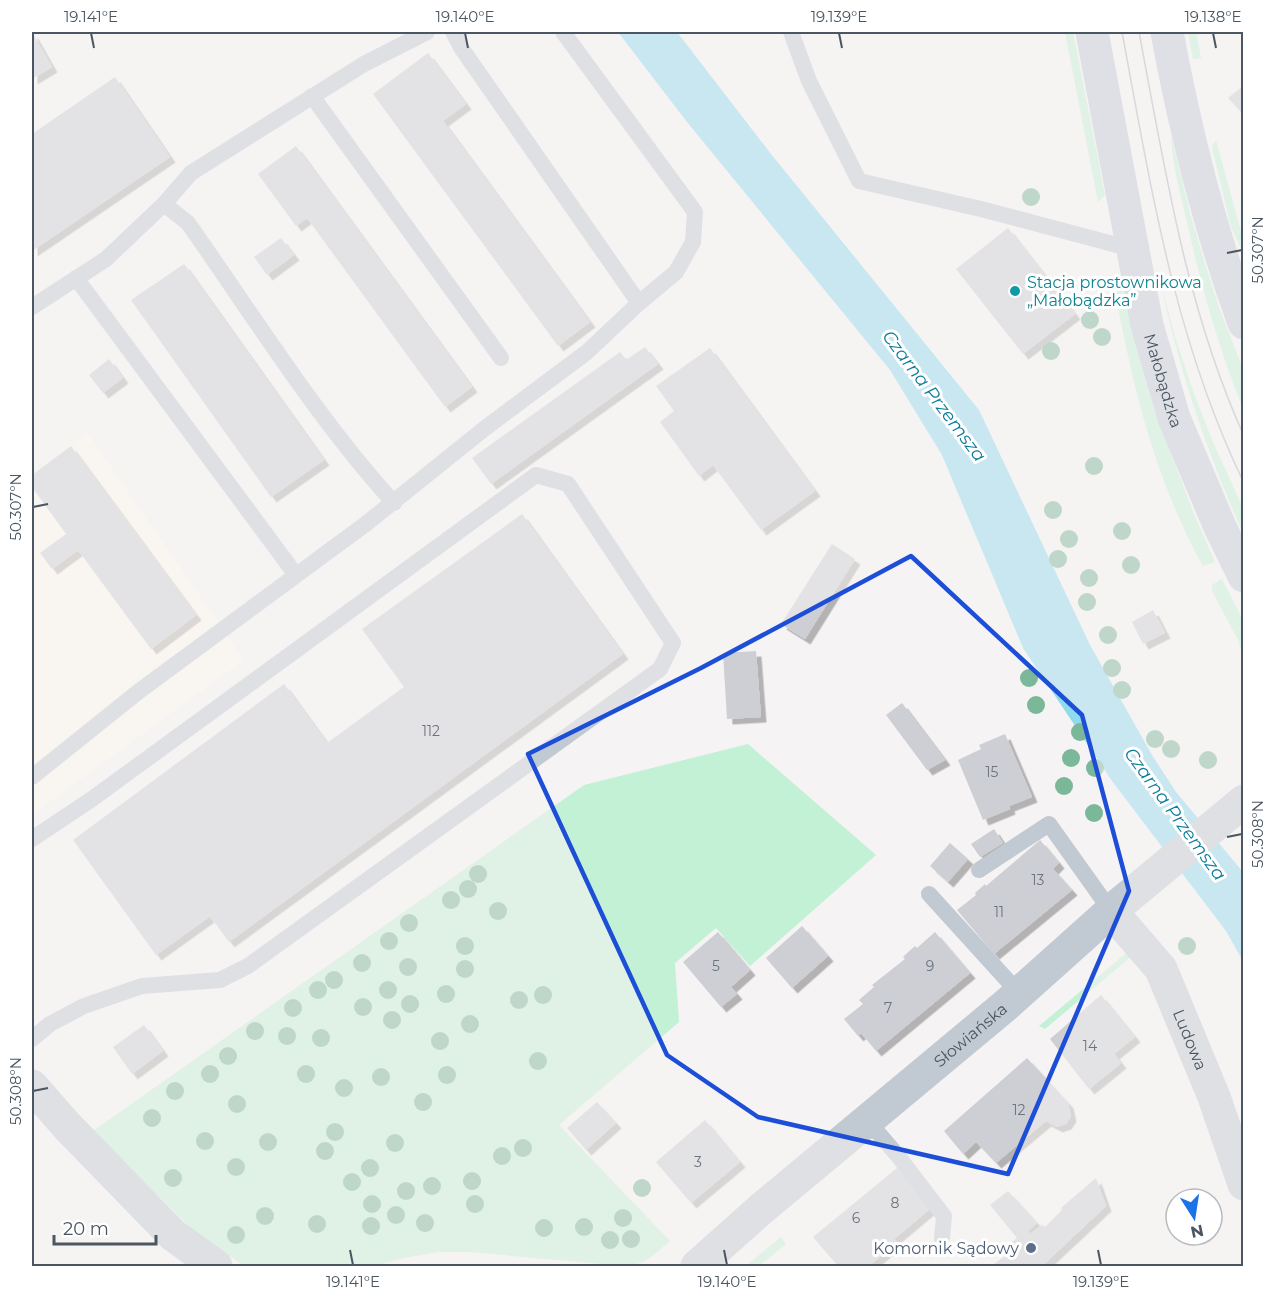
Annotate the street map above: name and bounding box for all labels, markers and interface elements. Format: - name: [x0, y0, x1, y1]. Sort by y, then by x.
- text: 19.141°E: [64, 7, 118, 26]
- text: 19.140°E: [436, 7, 495, 26]
- text: 19.139°E: [811, 7, 867, 26]
- text: 19.138°E: [1184, 7, 1242, 26]
- text: 50.307°N: [1248, 216, 1267, 284]
- place label: Stacja prostownikowa „Małobądzka”: [1027, 273, 1202, 310]
- marker: Stacja prostownikowa „Małobądzka”: [1008, 284, 1022, 298]
- water label: Czarna Przemsza: [877, 326, 991, 466]
- street label: Małobądzka: [1140, 331, 1186, 431]
- text: 50.307°N: [6, 473, 25, 541]
- house number: 112: [422, 722, 440, 740]
- water label: Czarna Przemsza: [1119, 743, 1231, 885]
- house number: 15: [986, 763, 999, 781]
- text: 50.308°N: [1248, 800, 1267, 868]
- house number: 13: [1032, 871, 1045, 889]
- house number: 11: [994, 903, 1004, 921]
- house number: 5: [712, 957, 720, 975]
- house number: 9: [926, 957, 934, 975]
- house number: 7: [884, 999, 892, 1017]
- street label: Słowiańska: [930, 999, 1011, 1071]
- street label: Ludowa: [1169, 1007, 1211, 1073]
- house number: 14: [1083, 1037, 1098, 1055]
- text: 50.308°N: [6, 1057, 25, 1125]
- house number: 12: [1012, 1101, 1026, 1119]
- house number: 3: [694, 1153, 702, 1171]
- north arrow: [1164, 1187, 1224, 1247]
- house number: 8: [891, 1194, 900, 1212]
- scale bar: [54, 1208, 156, 1246]
- house number: 6: [852, 1209, 861, 1227]
- text: 20 m: [63, 1218, 109, 1240]
- text: N: [1189, 1221, 1205, 1242]
- place label: Komornik Sądowy: [873, 1239, 1019, 1258]
- marker: Komornik Sądowy: [1024, 1241, 1038, 1255]
- text: 19.141°E: [326, 1272, 380, 1291]
- text: 19.140°E: [698, 1272, 757, 1291]
- text: 19.139°E: [1073, 1272, 1129, 1291]

